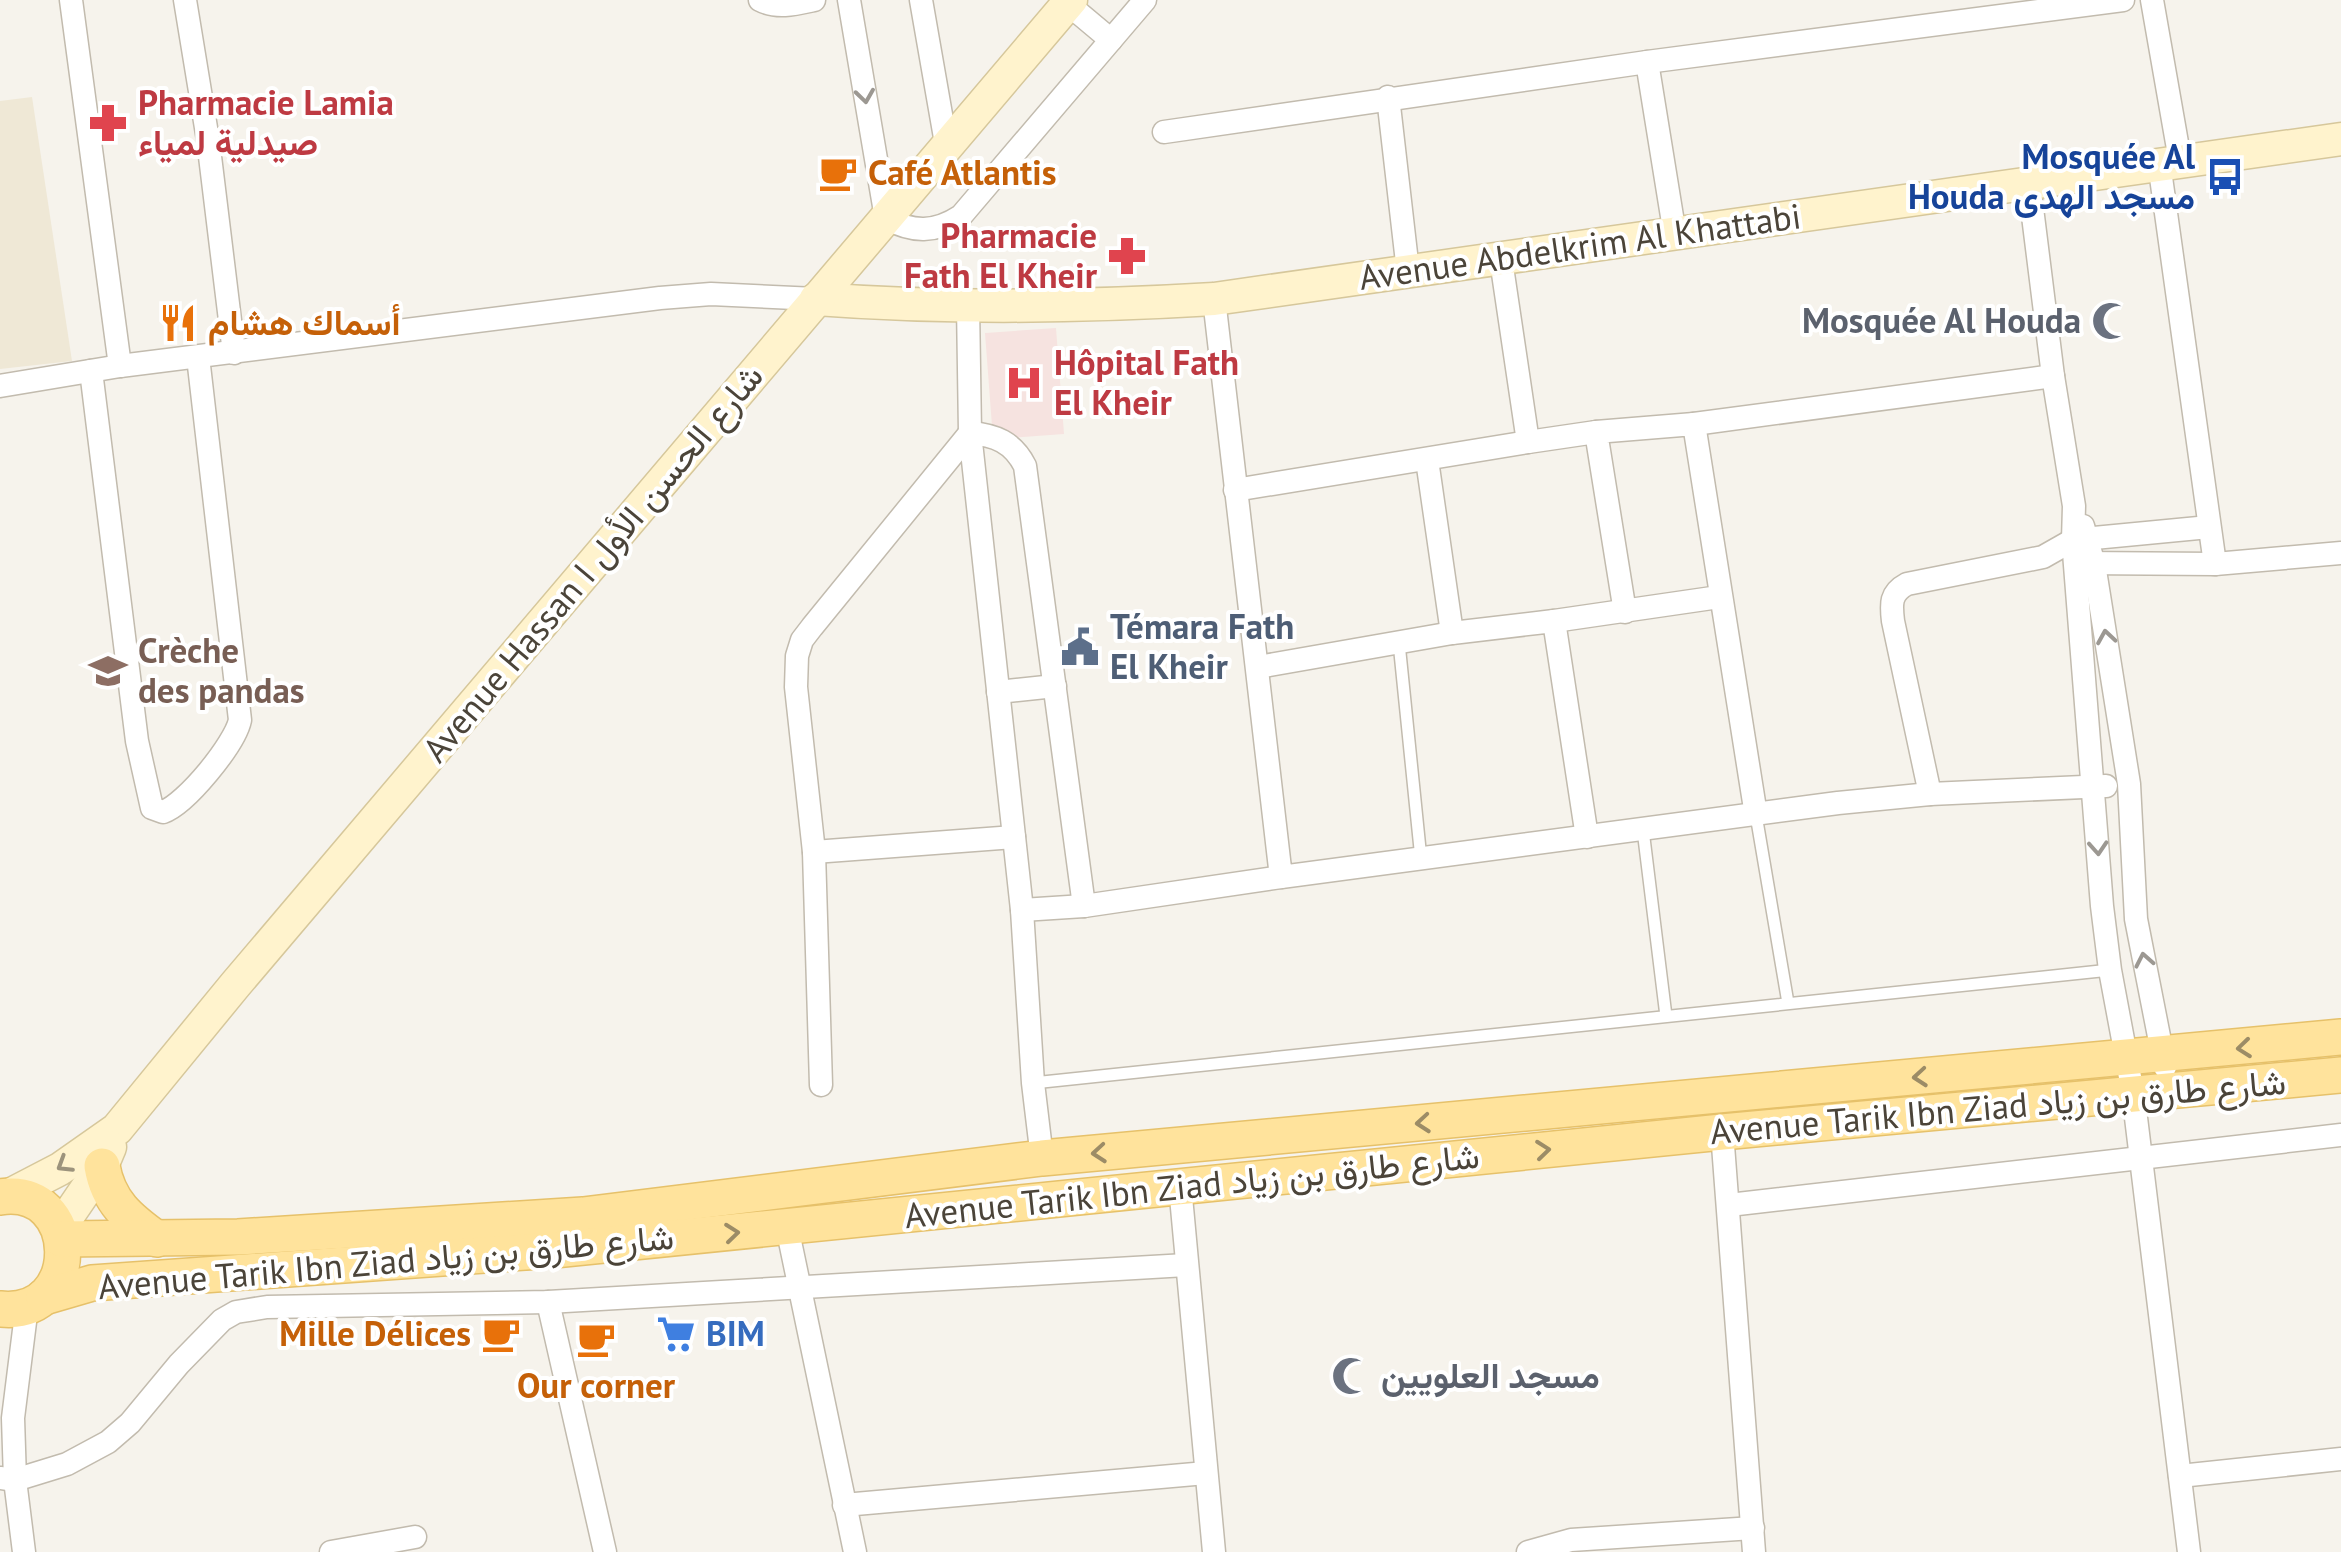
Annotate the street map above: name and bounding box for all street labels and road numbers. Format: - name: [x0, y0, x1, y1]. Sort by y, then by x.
- street label: Avenue Abdelkrim Al Khattabi: [1356, 192, 1804, 300]
- street label: Avenue Hassan I شارع الحسن الأول: [412, 354, 774, 772]
- street label: Avenue Tarik Ibn Ziad شارع طارق بن زياد: [1708, 1058, 2288, 1156]
- street label: Avenue Tarik Ibn Ziad شارع طارق بن زياد: [902, 1132, 1482, 1240]
- street label: Avenue Tarik Ibn Ziad شارع طارق بن زياد: [96, 1213, 676, 1311]

